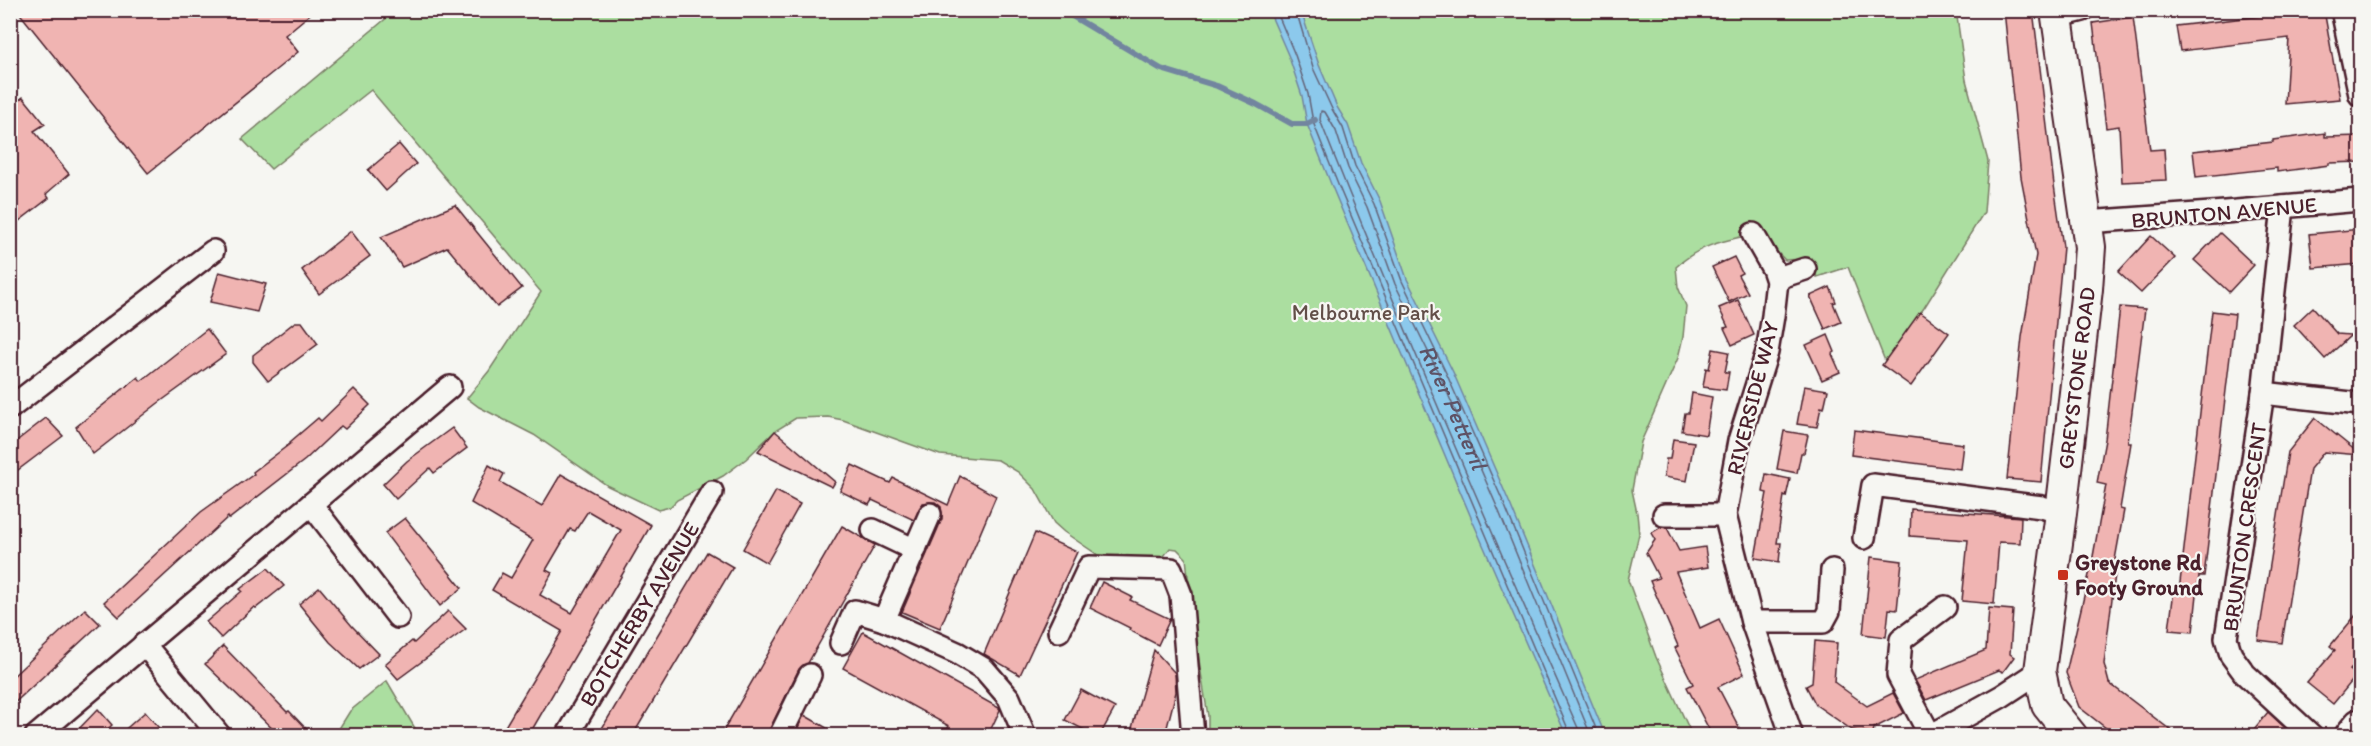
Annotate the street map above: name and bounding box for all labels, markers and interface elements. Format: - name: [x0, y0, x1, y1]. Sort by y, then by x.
- street label: BRUNTON AVENUE: [2130, 191, 2318, 234]
- street label: GREYSTONE ROAD: [2052, 285, 2101, 471]
- park label: Melbourne Park: [1292, 299, 1441, 326]
- street label: RIVERSIDE WAY: [1720, 318, 1785, 478]
- water label: River Petteril: [1413, 339, 1495, 476]
- street label: BRUNTON CRESCENT: [2216, 420, 2273, 633]
- street label: BOTCHERBY AVENUE: [574, 517, 705, 711]
- place label: Greystone Rd Footy Ground: [2075, 549, 2203, 601]
- marker: Greystone Rd Footy Ground: [2056, 568, 2070, 582]

